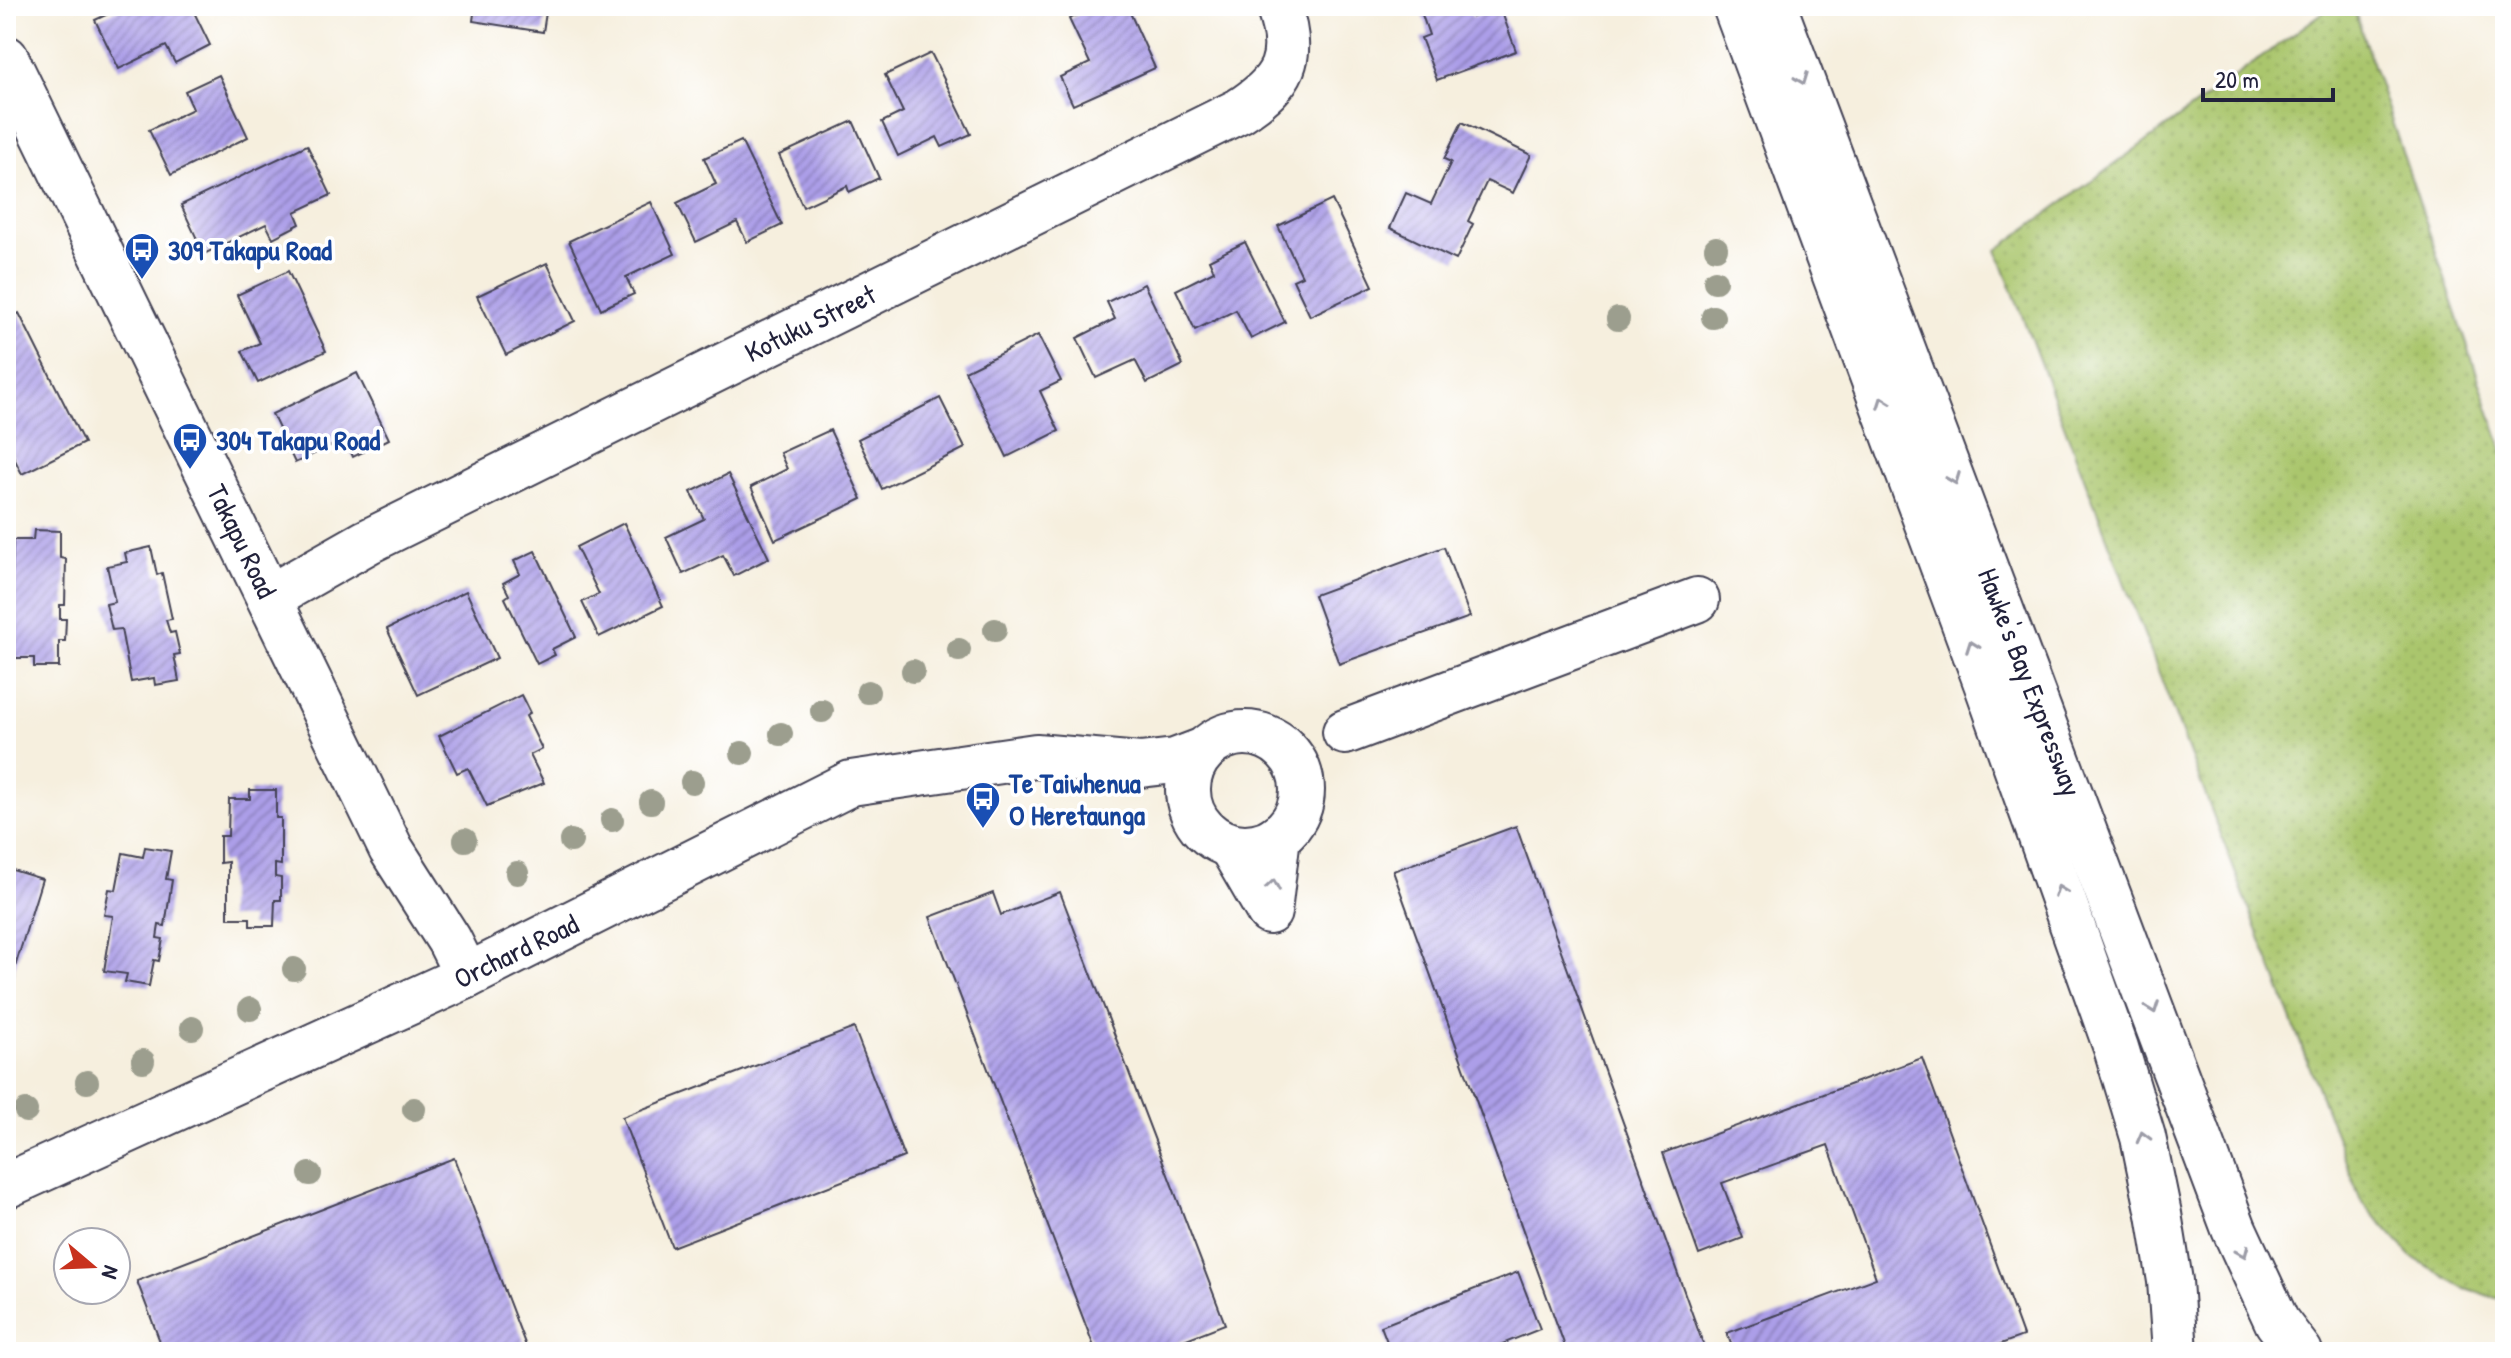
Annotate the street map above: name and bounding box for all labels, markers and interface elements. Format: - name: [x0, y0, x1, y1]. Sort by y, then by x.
- scale bar: [2203, 52, 2333, 102]
- text: 20 m: [2215, 63, 2259, 95]
- one-way arrow: [1792, 71, 1809, 85]
- bus stop icon: 309 Takapu Road: [123, 231, 161, 281]
- place label: 309 Takapu Road: [168, 231, 332, 270]
- street label: Kotuku Street: [738, 275, 882, 371]
- one-way arrow: [1876, 396, 1893, 410]
- bus stop icon: 304 Takapu Road: [171, 421, 209, 471]
- place label: 304 Takapu Road: [216, 421, 380, 460]
- one-way arrow: [1944, 471, 1960, 485]
- street label: Takapu Road: [198, 478, 286, 604]
- street label: Hawke's Bay Expressway: [1969, 563, 2091, 802]
- one-way arrow: [1965, 640, 1982, 654]
- place label: Te Taiwhenua O Heretaunga: [1008, 764, 1145, 835]
- bus stop icon: Te Taiwhenua O Heretaunga: [964, 780, 1002, 830]
- one-way arrow: [1264, 878, 1281, 892]
- one-way arrow: [2053, 885, 2069, 899]
- street label: Orchard Road: [447, 905, 585, 997]
- one-way arrow: [2143, 1000, 2160, 1014]
- one-way arrow: [2135, 1131, 2152, 1145]
- north arrow: [52, 1226, 132, 1306]
- one-way arrow: [2234, 1244, 2250, 1258]
- text: N: [95, 1262, 127, 1283]

